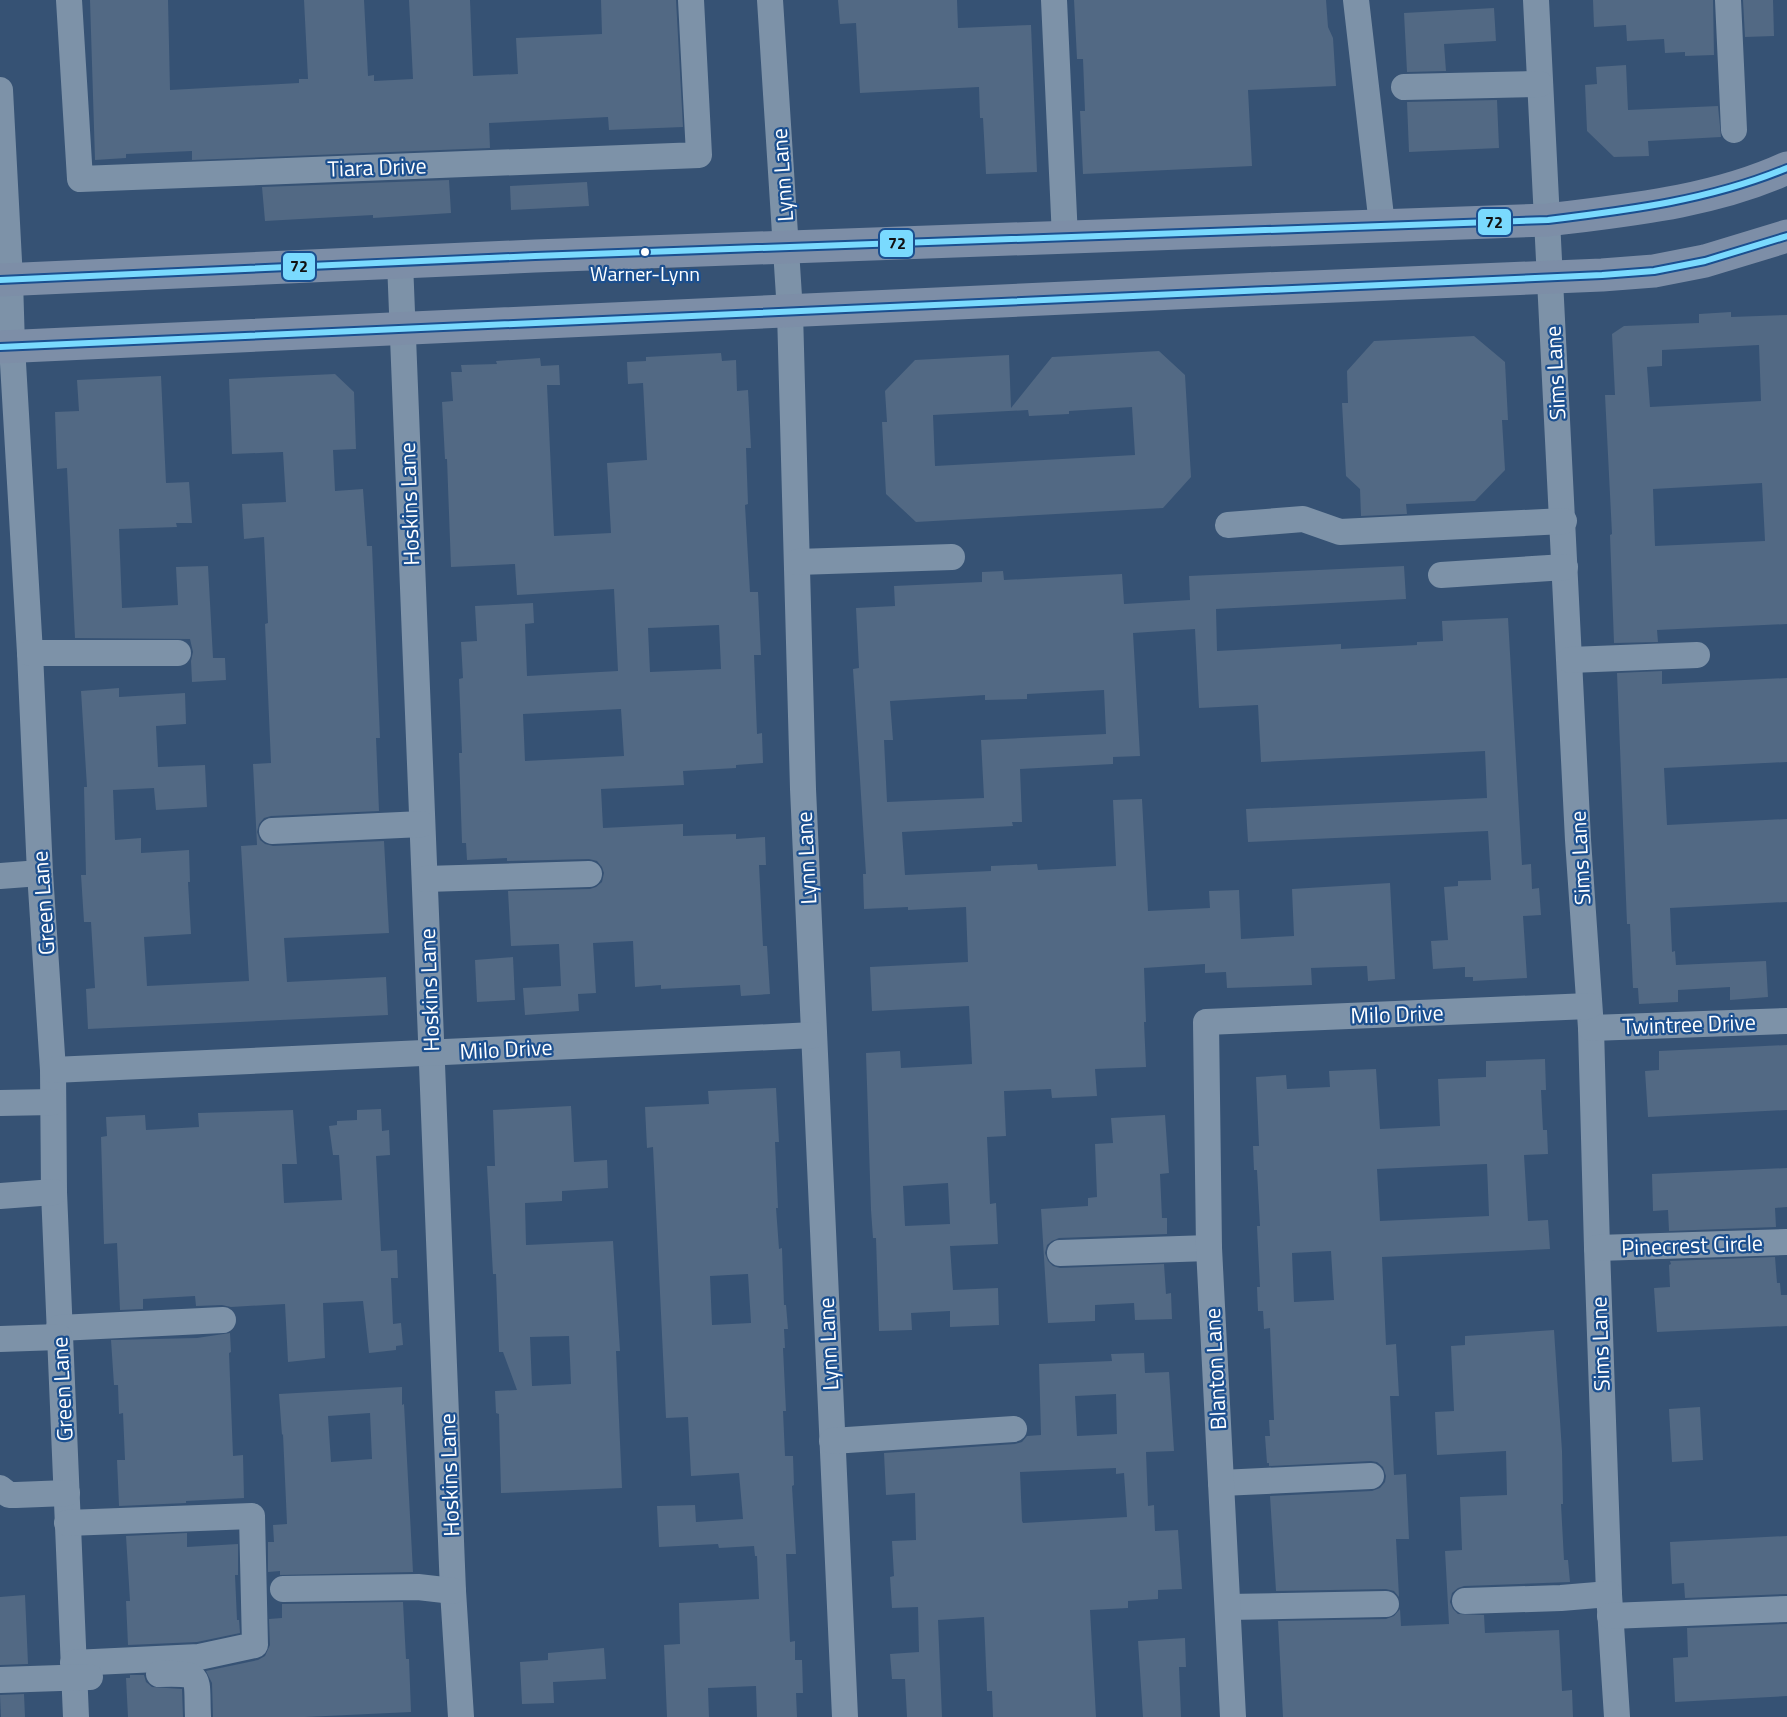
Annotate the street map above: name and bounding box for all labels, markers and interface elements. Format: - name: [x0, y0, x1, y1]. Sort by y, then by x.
- street label: Lynn Lane: [762, 127, 802, 223]
- street label: Tiara Drive: [327, 148, 427, 186]
- line badge: 72: [1477, 208, 1512, 236]
- text: 72: [1485, 210, 1503, 234]
- line badge: 72: [879, 229, 914, 258]
- text: 72: [888, 231, 906, 255]
- marker: Warner-Lynn: [639, 246, 651, 258]
- line badge: 72: [282, 252, 316, 281]
- text: 72: [290, 254, 308, 278]
- place label: Warner-Lynn: [590, 258, 700, 289]
- street label: Sims Lane: [1536, 325, 1574, 421]
- street label: Hoskins Lane: [390, 442, 428, 566]
- street label: Sims Lane: [1561, 810, 1599, 906]
- street label: Lynn Lane: [787, 811, 825, 905]
- street label: Green Lane: [22, 850, 64, 956]
- street label: Hoskins Lane: [410, 928, 448, 1052]
- street label: Milo Drive: [1350, 995, 1444, 1033]
- street label: Twintree Drive: [1622, 1005, 1756, 1043]
- street label: Milo Drive: [459, 1030, 553, 1068]
- street label: Pinecrest Circle: [1621, 1226, 1763, 1264]
- street label: Sims Lane: [1581, 1296, 1619, 1392]
- street label: Lynn Lane: [809, 1297, 847, 1391]
- street label: Blanton Lane: [1195, 1307, 1235, 1431]
- street label: Green Lane: [42, 1336, 82, 1442]
- street label: Hoskins Lane: [430, 1413, 468, 1537]

